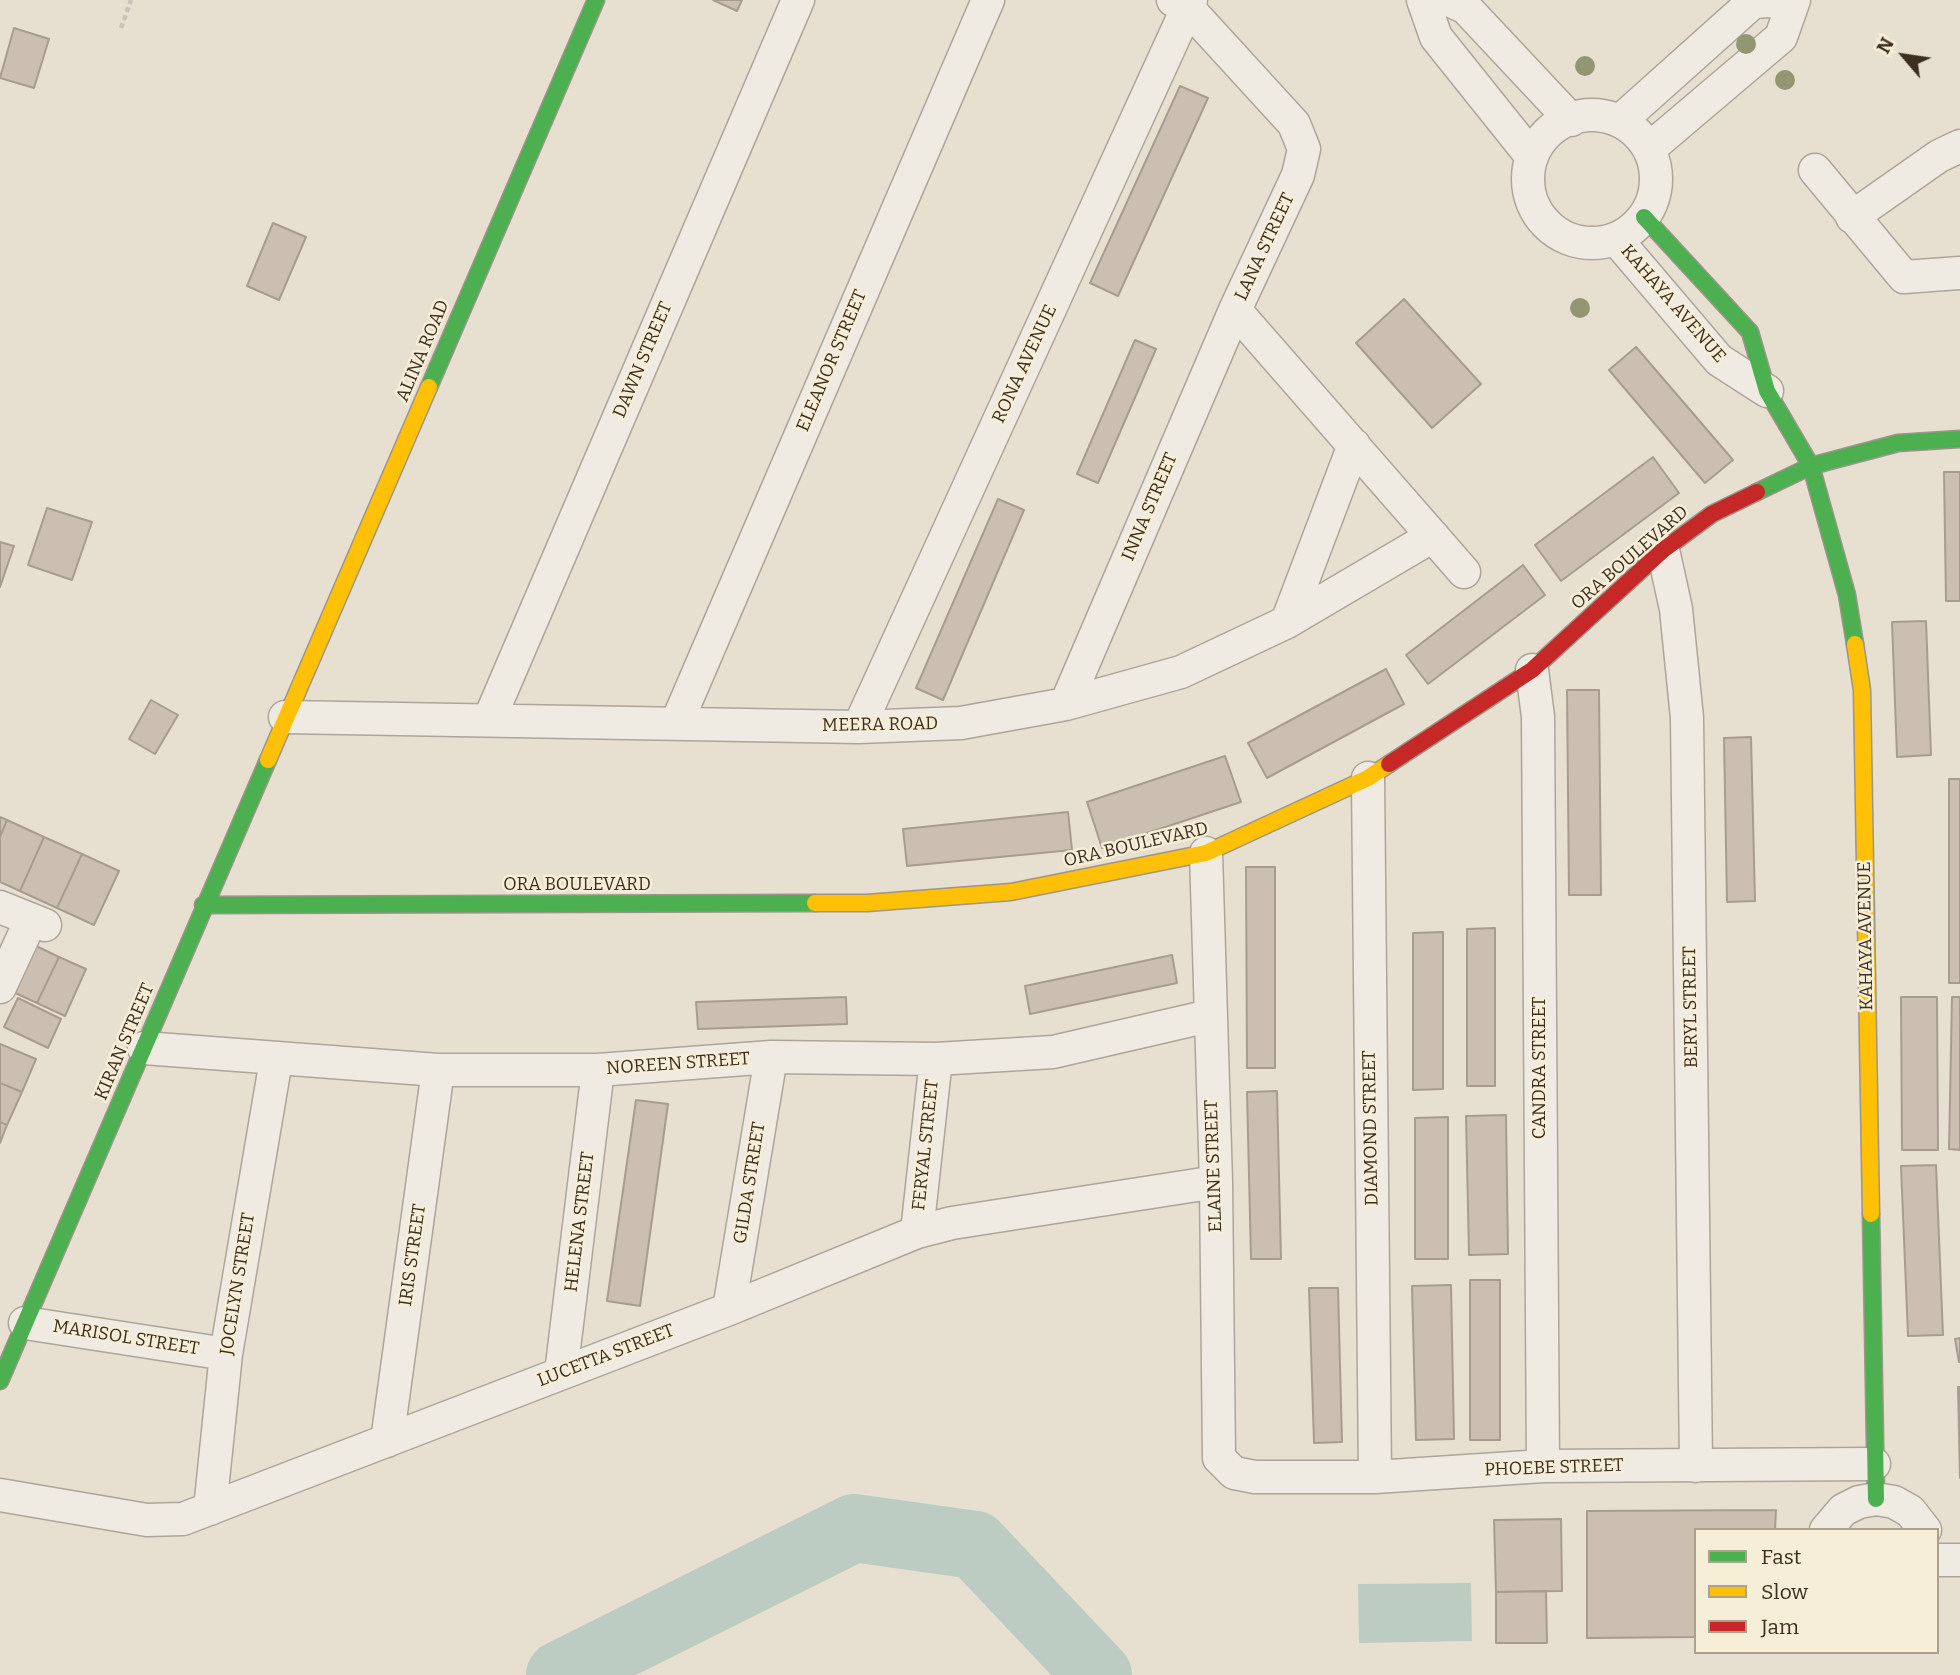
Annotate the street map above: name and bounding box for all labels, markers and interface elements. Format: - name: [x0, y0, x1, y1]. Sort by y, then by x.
- north arrow: [1869, 21, 1939, 91]
- text: N: [1872, 34, 1899, 58]
- street label: LANA STREET: [1231, 190, 1299, 304]
- street label: KAHAYA AVENUE: [1616, 241, 1730, 367]
- street label: ELEANOR STREET: [792, 287, 872, 435]
- street label: ALINA ROAD: [392, 297, 454, 405]
- street label: DAWN STREET: [609, 299, 677, 421]
- street label: RONA AVENUE: [988, 301, 1062, 427]
- street label: INNA STREET: [1118, 450, 1182, 564]
- street label: ORA BOULEVARD: [1567, 501, 1693, 615]
- street label: MEERA ROAD: [822, 713, 938, 737]
- street label: ORA BOULEVARD: [1062, 818, 1210, 872]
- street label: KAHAYA AVENUE: [1854, 861, 1878, 1011]
- street label: ORA BOULEVARD: [503, 874, 651, 896]
- street label: BERYL STREET: [1679, 946, 1703, 1068]
- street label: KIRAN STREET: [91, 980, 159, 1104]
- street label: CANDRA STREET: [1529, 997, 1551, 1139]
- street label: NOREEN STREET: [605, 1048, 751, 1080]
- street label: DIAMOND STREET: [1359, 1050, 1383, 1206]
- street label: FERYAL STREET: [908, 1078, 944, 1212]
- street label: ELAINE STREET: [1201, 1099, 1227, 1233]
- street label: GILDA STREET: [730, 1121, 770, 1245]
- street label: HELENA STREET: [561, 1151, 599, 1293]
- street label: IRIS STREET: [395, 1203, 431, 1307]
- street label: JOCELYN STREET: [216, 1211, 260, 1357]
- street label: MARISOL STREET: [51, 1316, 201, 1360]
- street label: LUCETTA STREET: [535, 1320, 677, 1392]
- street label: PHOEBE STREET: [1484, 1455, 1624, 1481]
- legend: [1694, 1528, 1939, 1654]
- text: Fast: [1761, 1544, 1801, 1570]
- text: Slow: [1761, 1579, 1808, 1605]
- text: Jam: [1761, 1614, 1799, 1640]

